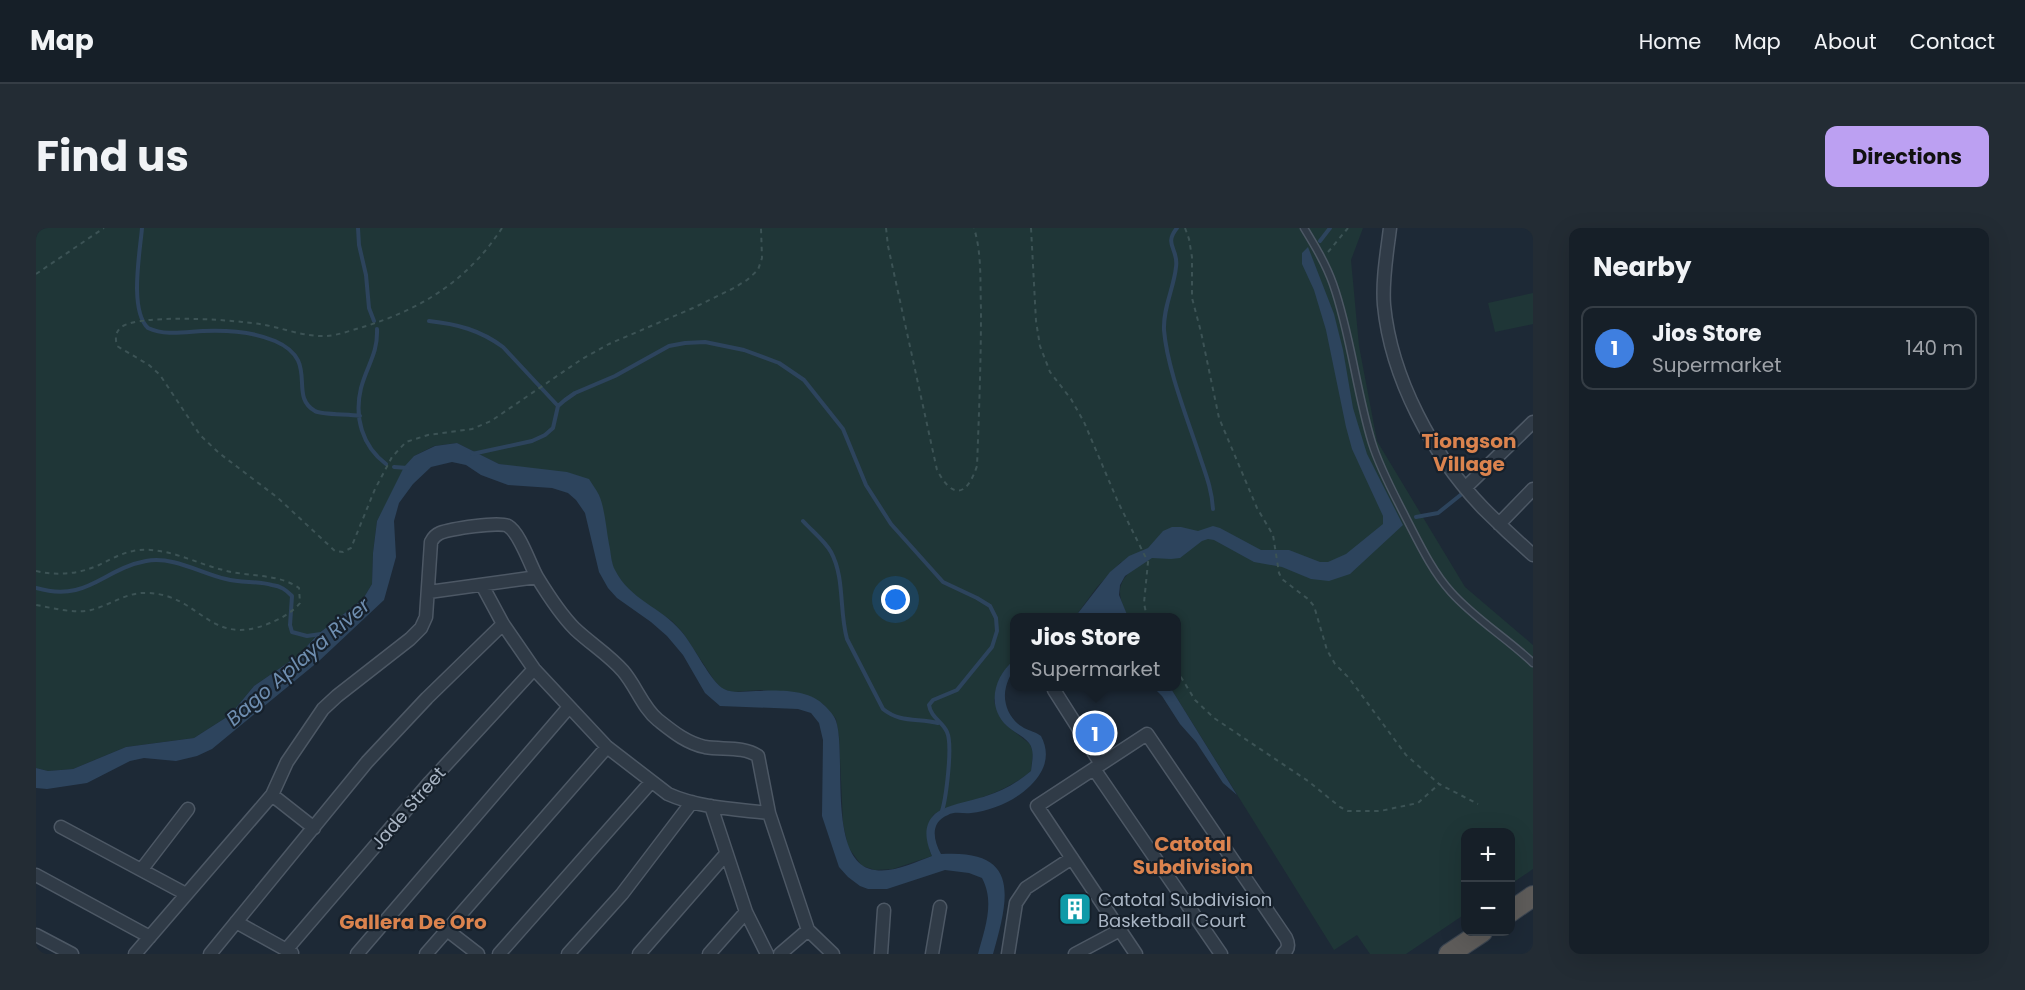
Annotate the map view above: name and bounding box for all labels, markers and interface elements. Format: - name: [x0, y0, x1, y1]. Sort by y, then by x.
- text: Map: [30, 21, 94, 60]
- text: Home: [1639, 27, 1701, 56]
- text: Map: [1734, 27, 1781, 56]
- text: About: [1814, 27, 1877, 56]
- text: Contact: [1910, 27, 1995, 56]
- button: Directions: [1825, 126, 1989, 187]
- text: Find us: [36, 127, 189, 186]
- text: Nearby: [1593, 249, 1691, 285]
- text: Jios Store: [1652, 318, 1762, 349]
- text: 1: [1611, 334, 1618, 362]
- text: 140 m: [1906, 334, 1963, 362]
- text: Supermarket: [1652, 351, 1781, 379]
- district label: Tiongson Village: [1422, 427, 1516, 478]
- your location: [881, 585, 910, 614]
- water label: Bago Aplaya River: [220, 591, 376, 732]
- popup: [1010, 613, 1181, 691]
- text: Jios Store: [1031, 622, 1140, 653]
- text: Supermarket: [1031, 655, 1160, 683]
- pin: 1: [1076, 710, 1114, 756]
- street label: Jade Street: [365, 761, 451, 855]
- map controls: [1461, 828, 1515, 936]
- button: +: [1461, 828, 1515, 882]
- district label: Catotal Subdivision: [1133, 830, 1253, 881]
- button: −: [1461, 882, 1515, 936]
- place label: Catotal Subdivision Basketball Court: [1098, 887, 1272, 933]
- building icon: Catotal Subdivision Basketball Court: [1057, 891, 1093, 927]
- district label: Gallera De Oro: [339, 908, 487, 936]

